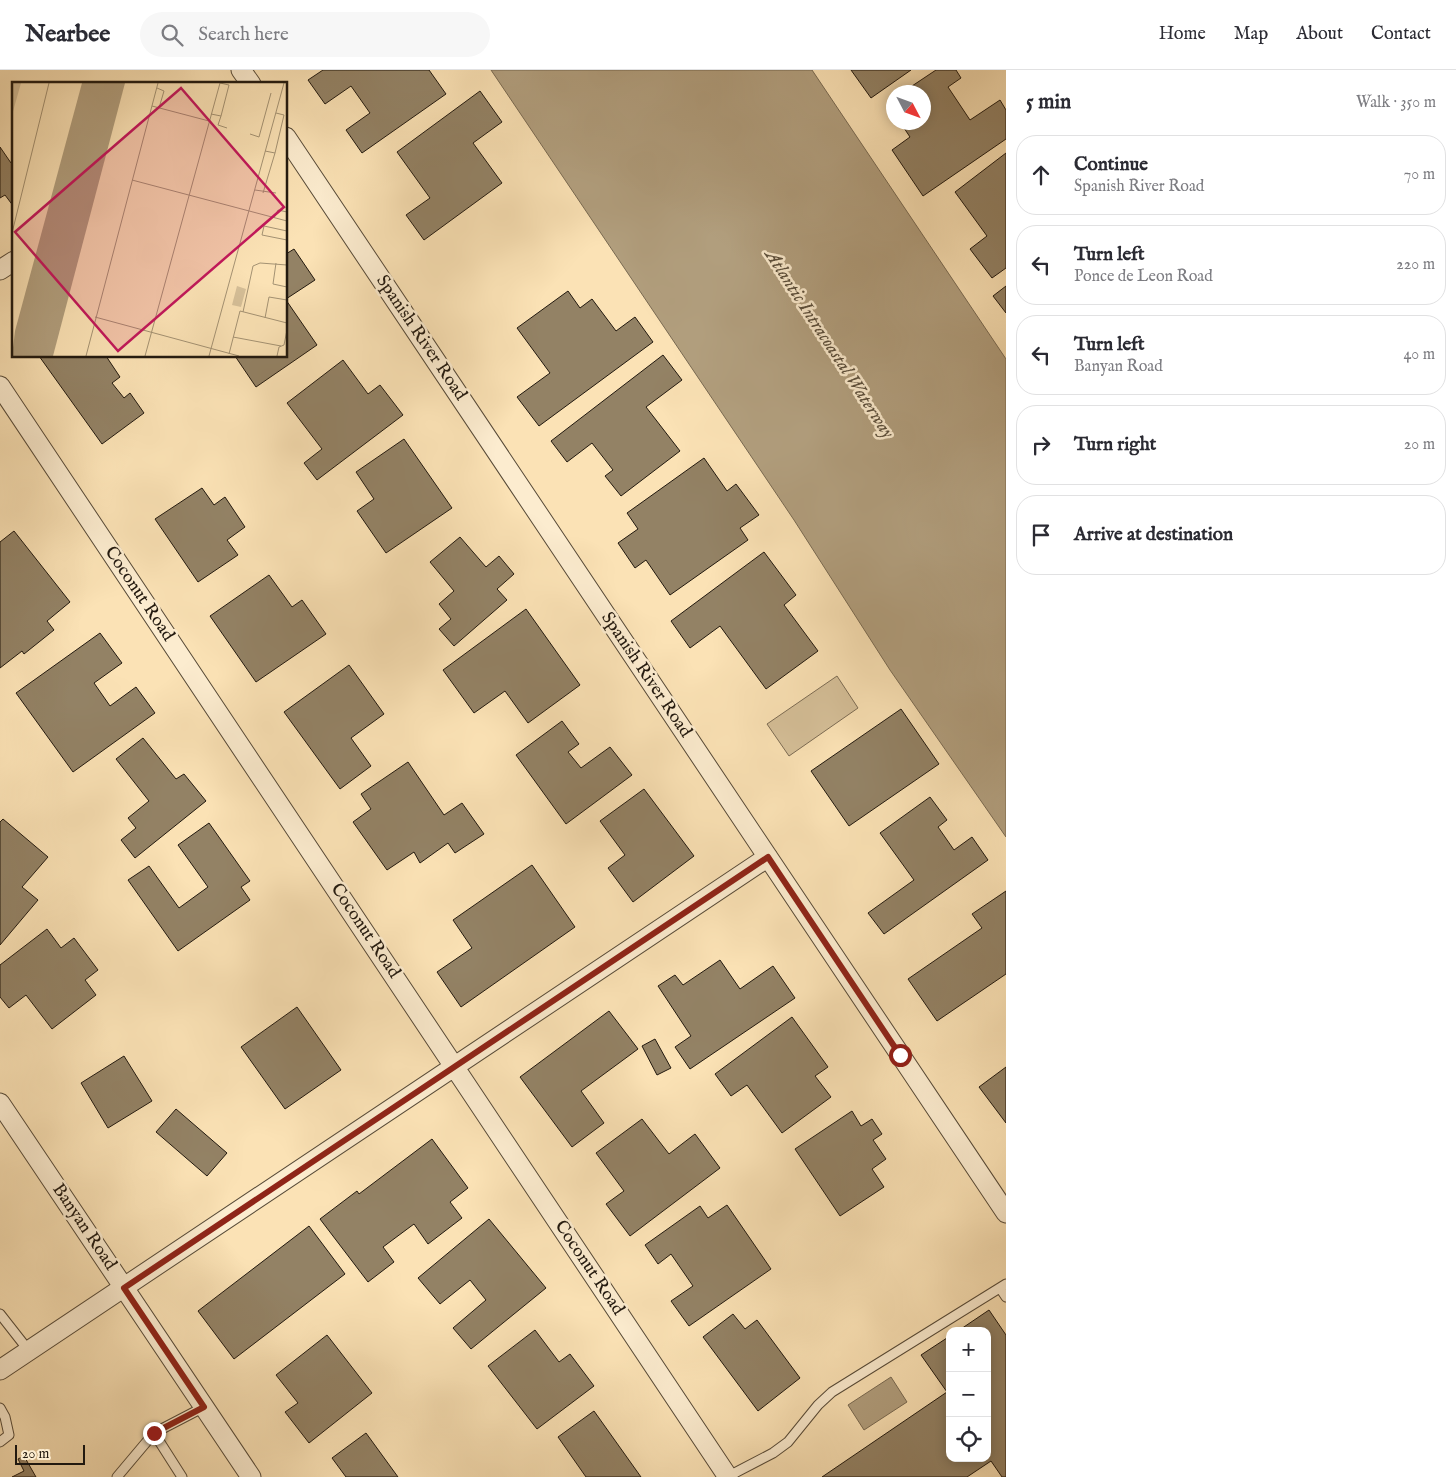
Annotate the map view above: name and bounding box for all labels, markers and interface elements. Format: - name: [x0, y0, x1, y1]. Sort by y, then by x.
- search box: [140, 12, 490, 57]
- text: Nearbee: [25, 19, 110, 50]
- icon: search: [158, 21, 186, 49]
- text: Search here: [198, 23, 289, 47]
- text: Home: [1159, 23, 1206, 46]
- text: Map: [1234, 23, 1268, 46]
- text: About: [1296, 23, 1343, 46]
- text: Contact: [1371, 23, 1431, 46]
- inset map: [12, 82, 288, 358]
- north arrow: [886, 85, 931, 130]
- text: 5 min: [1026, 89, 1071, 116]
- text: Walk · 350 m: [1356, 93, 1436, 113]
- text: Continue: [1074, 153, 1148, 177]
- icon: ahead: [1027, 161, 1055, 189]
- text: 70 m: [1404, 165, 1435, 185]
- text: Spanish River Road: [1074, 177, 1204, 197]
- water label: Atlantic Intracoastal Waterway: [758, 243, 900, 444]
- text: Turn left: [1074, 243, 1145, 267]
- icon: left: [1027, 251, 1055, 279]
- text: 220 m: [1396, 255, 1435, 275]
- text: Ponce de Leon Road: [1074, 267, 1213, 287]
- street label: Spanish River Road: [370, 271, 472, 406]
- text: Turn left: [1074, 333, 1145, 357]
- icon: left: [1027, 341, 1055, 369]
- text: 40 m: [1403, 345, 1435, 365]
- text: Banyan Road: [1074, 357, 1163, 377]
- icon: right: [1027, 431, 1055, 459]
- text: Turn right: [1074, 433, 1156, 457]
- text: 20 m: [1404, 435, 1435, 455]
- icon: arrive: [1027, 521, 1055, 549]
- text: Arrive at destination: [1074, 523, 1233, 547]
- street label: Coconut Road: [99, 542, 179, 646]
- street label: Spanish River Road: [595, 608, 697, 743]
- street label: Coconut Road: [325, 879, 405, 983]
- route start: [889, 1044, 912, 1067]
- street label: Banyan Road: [47, 1179, 122, 1275]
- street label: Coconut Road: [549, 1216, 629, 1320]
- map controls: [946, 1327, 991, 1462]
- button: +: [946, 1327, 991, 1372]
- button: −: [946, 1372, 991, 1417]
- button: locate: [946, 1417, 991, 1462]
- route end: [143, 1422, 166, 1445]
- scale bar: [15, 1442, 85, 1465]
- text: 20 m: [22, 1445, 49, 1463]

